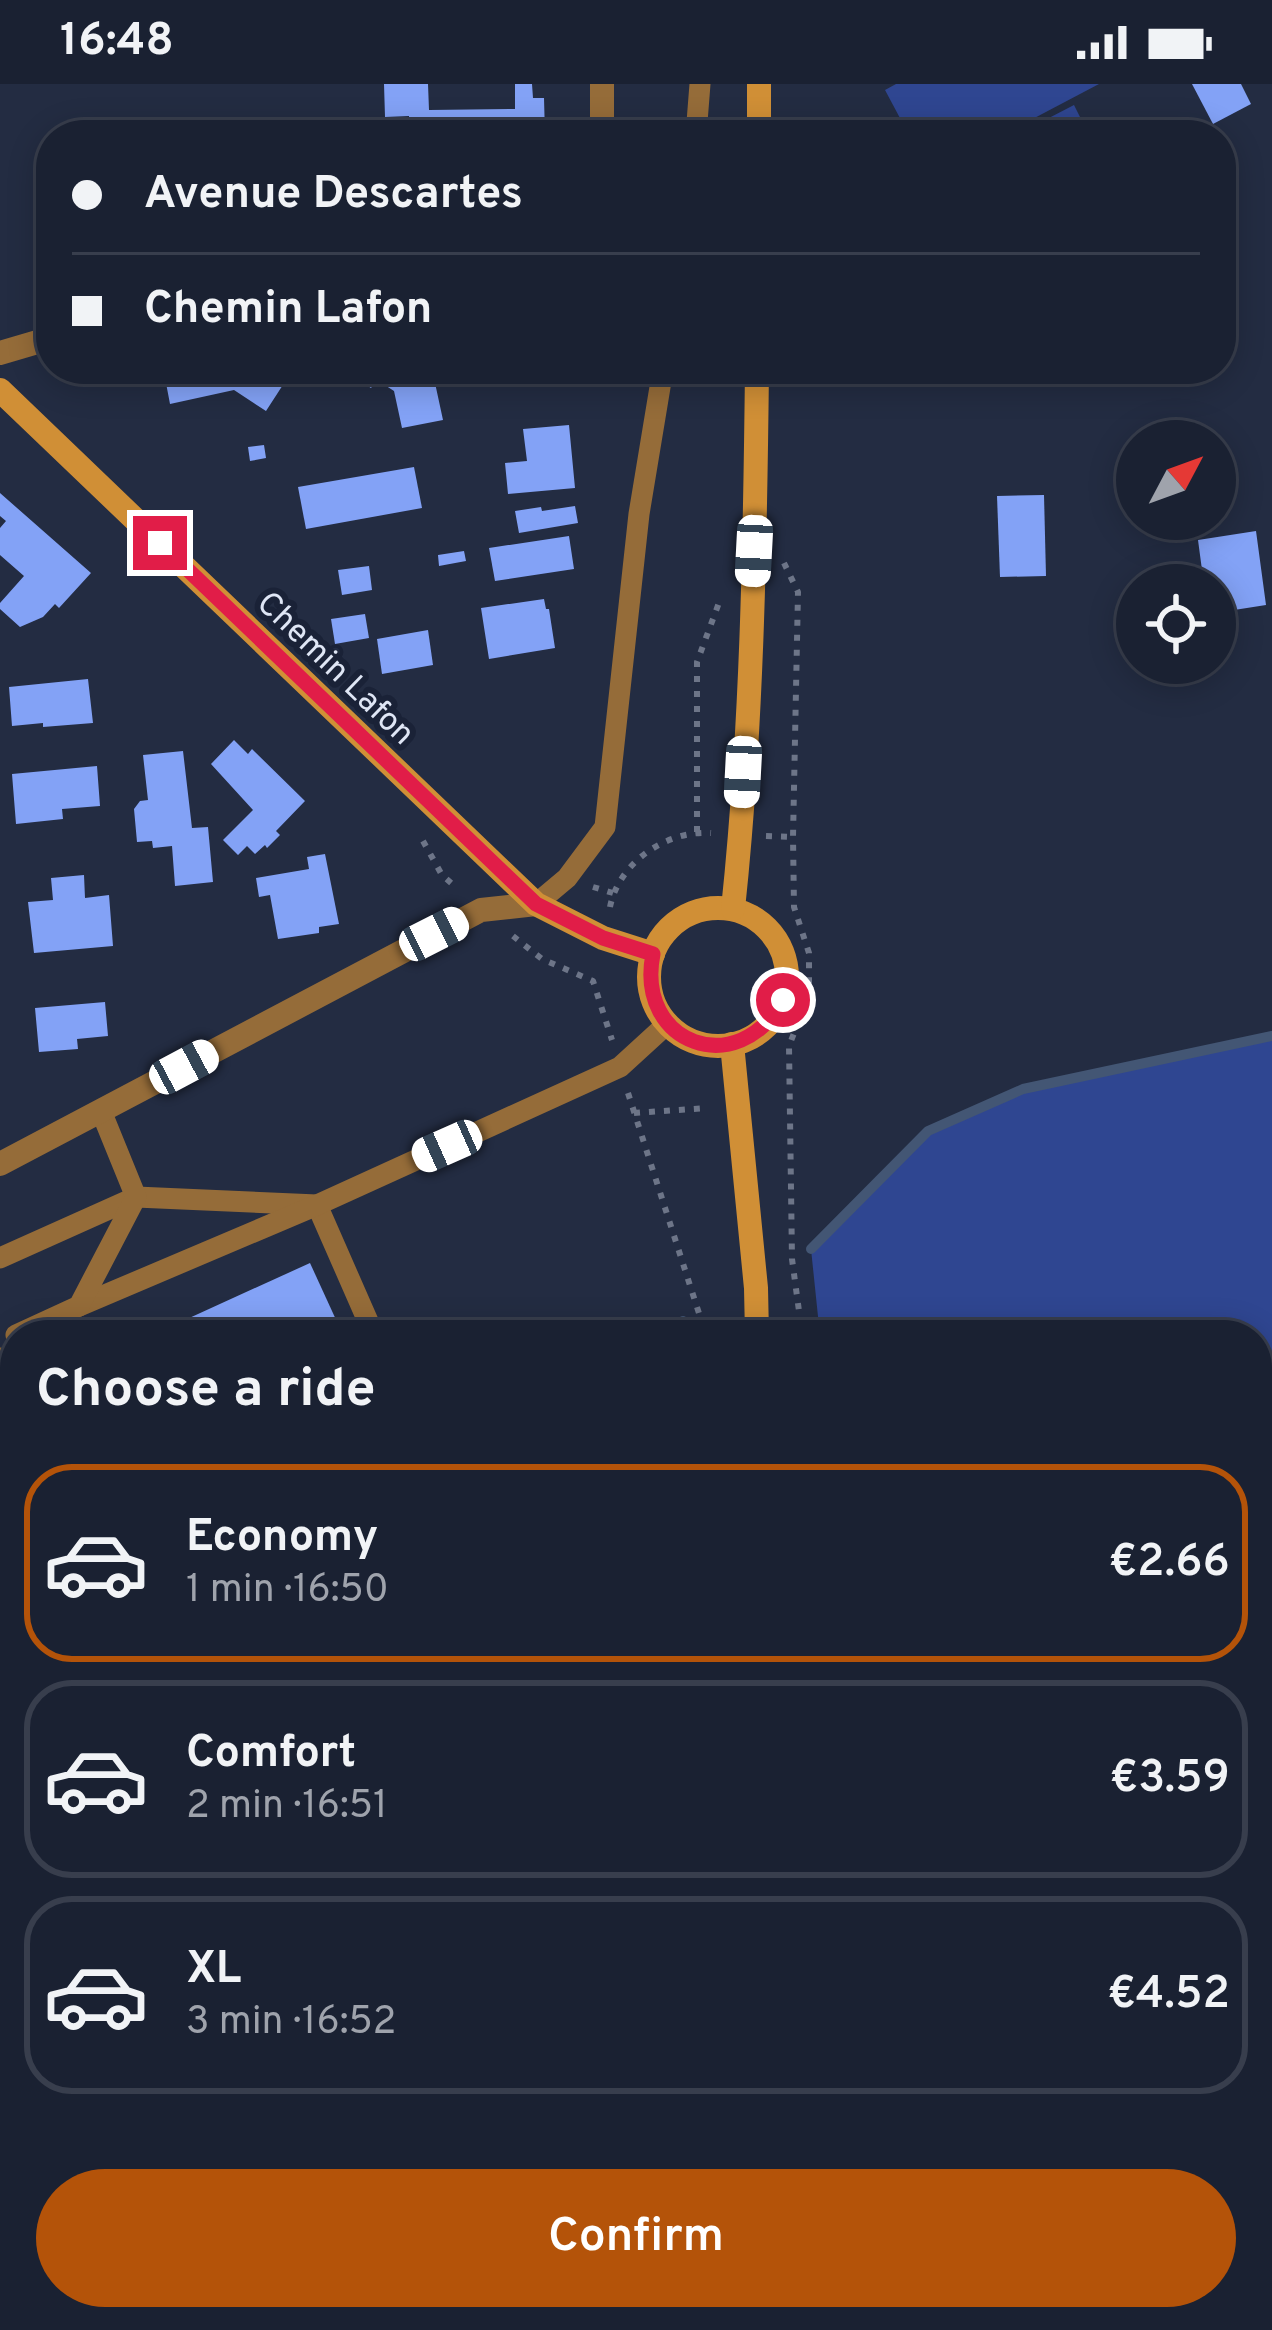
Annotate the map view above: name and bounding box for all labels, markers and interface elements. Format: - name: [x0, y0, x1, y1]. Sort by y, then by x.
- text: 16:48: [60, 14, 174, 71]
- text: Avenue Descartes: [144, 167, 523, 224]
- text: Chemin Lafon: [144, 282, 432, 339]
- north arrow: [1116, 420, 1236, 540]
- map controls: [1116, 420, 1236, 684]
- car: [734, 514, 774, 588]
- route end: [133, 516, 187, 570]
- button: locate: [1116, 564, 1236, 684]
- street label: Chemin Lafon: [246, 584, 422, 756]
- car: [723, 735, 763, 809]
- car: [394, 902, 474, 966]
- route start: [756, 973, 810, 1027]
- car: [144, 1034, 224, 1100]
- car: [407, 1115, 487, 1177]
- text: Choose a ride: [36, 1357, 376, 1426]
- icon: car: [42, 1509, 150, 1617]
- text: Economy: [186, 1510, 378, 1567]
- text: €2.66: [1109, 1535, 1230, 1592]
- text: 1 min · 16:50: [186, 1567, 389, 1616]
- icon: car: [42, 1725, 150, 1833]
- text: Comfort: [186, 1726, 356, 1783]
- text: €3.59: [1110, 1751, 1230, 1808]
- text: 2 min · 16:51: [186, 1783, 388, 1832]
- icon: car: [42, 1941, 150, 2049]
- text: XL: [186, 1942, 241, 1999]
- text: €4.52: [1107, 1967, 1230, 2024]
- text: 3 min · 16:52: [186, 1999, 396, 2048]
- button: Confirm: [36, 2169, 1236, 2307]

